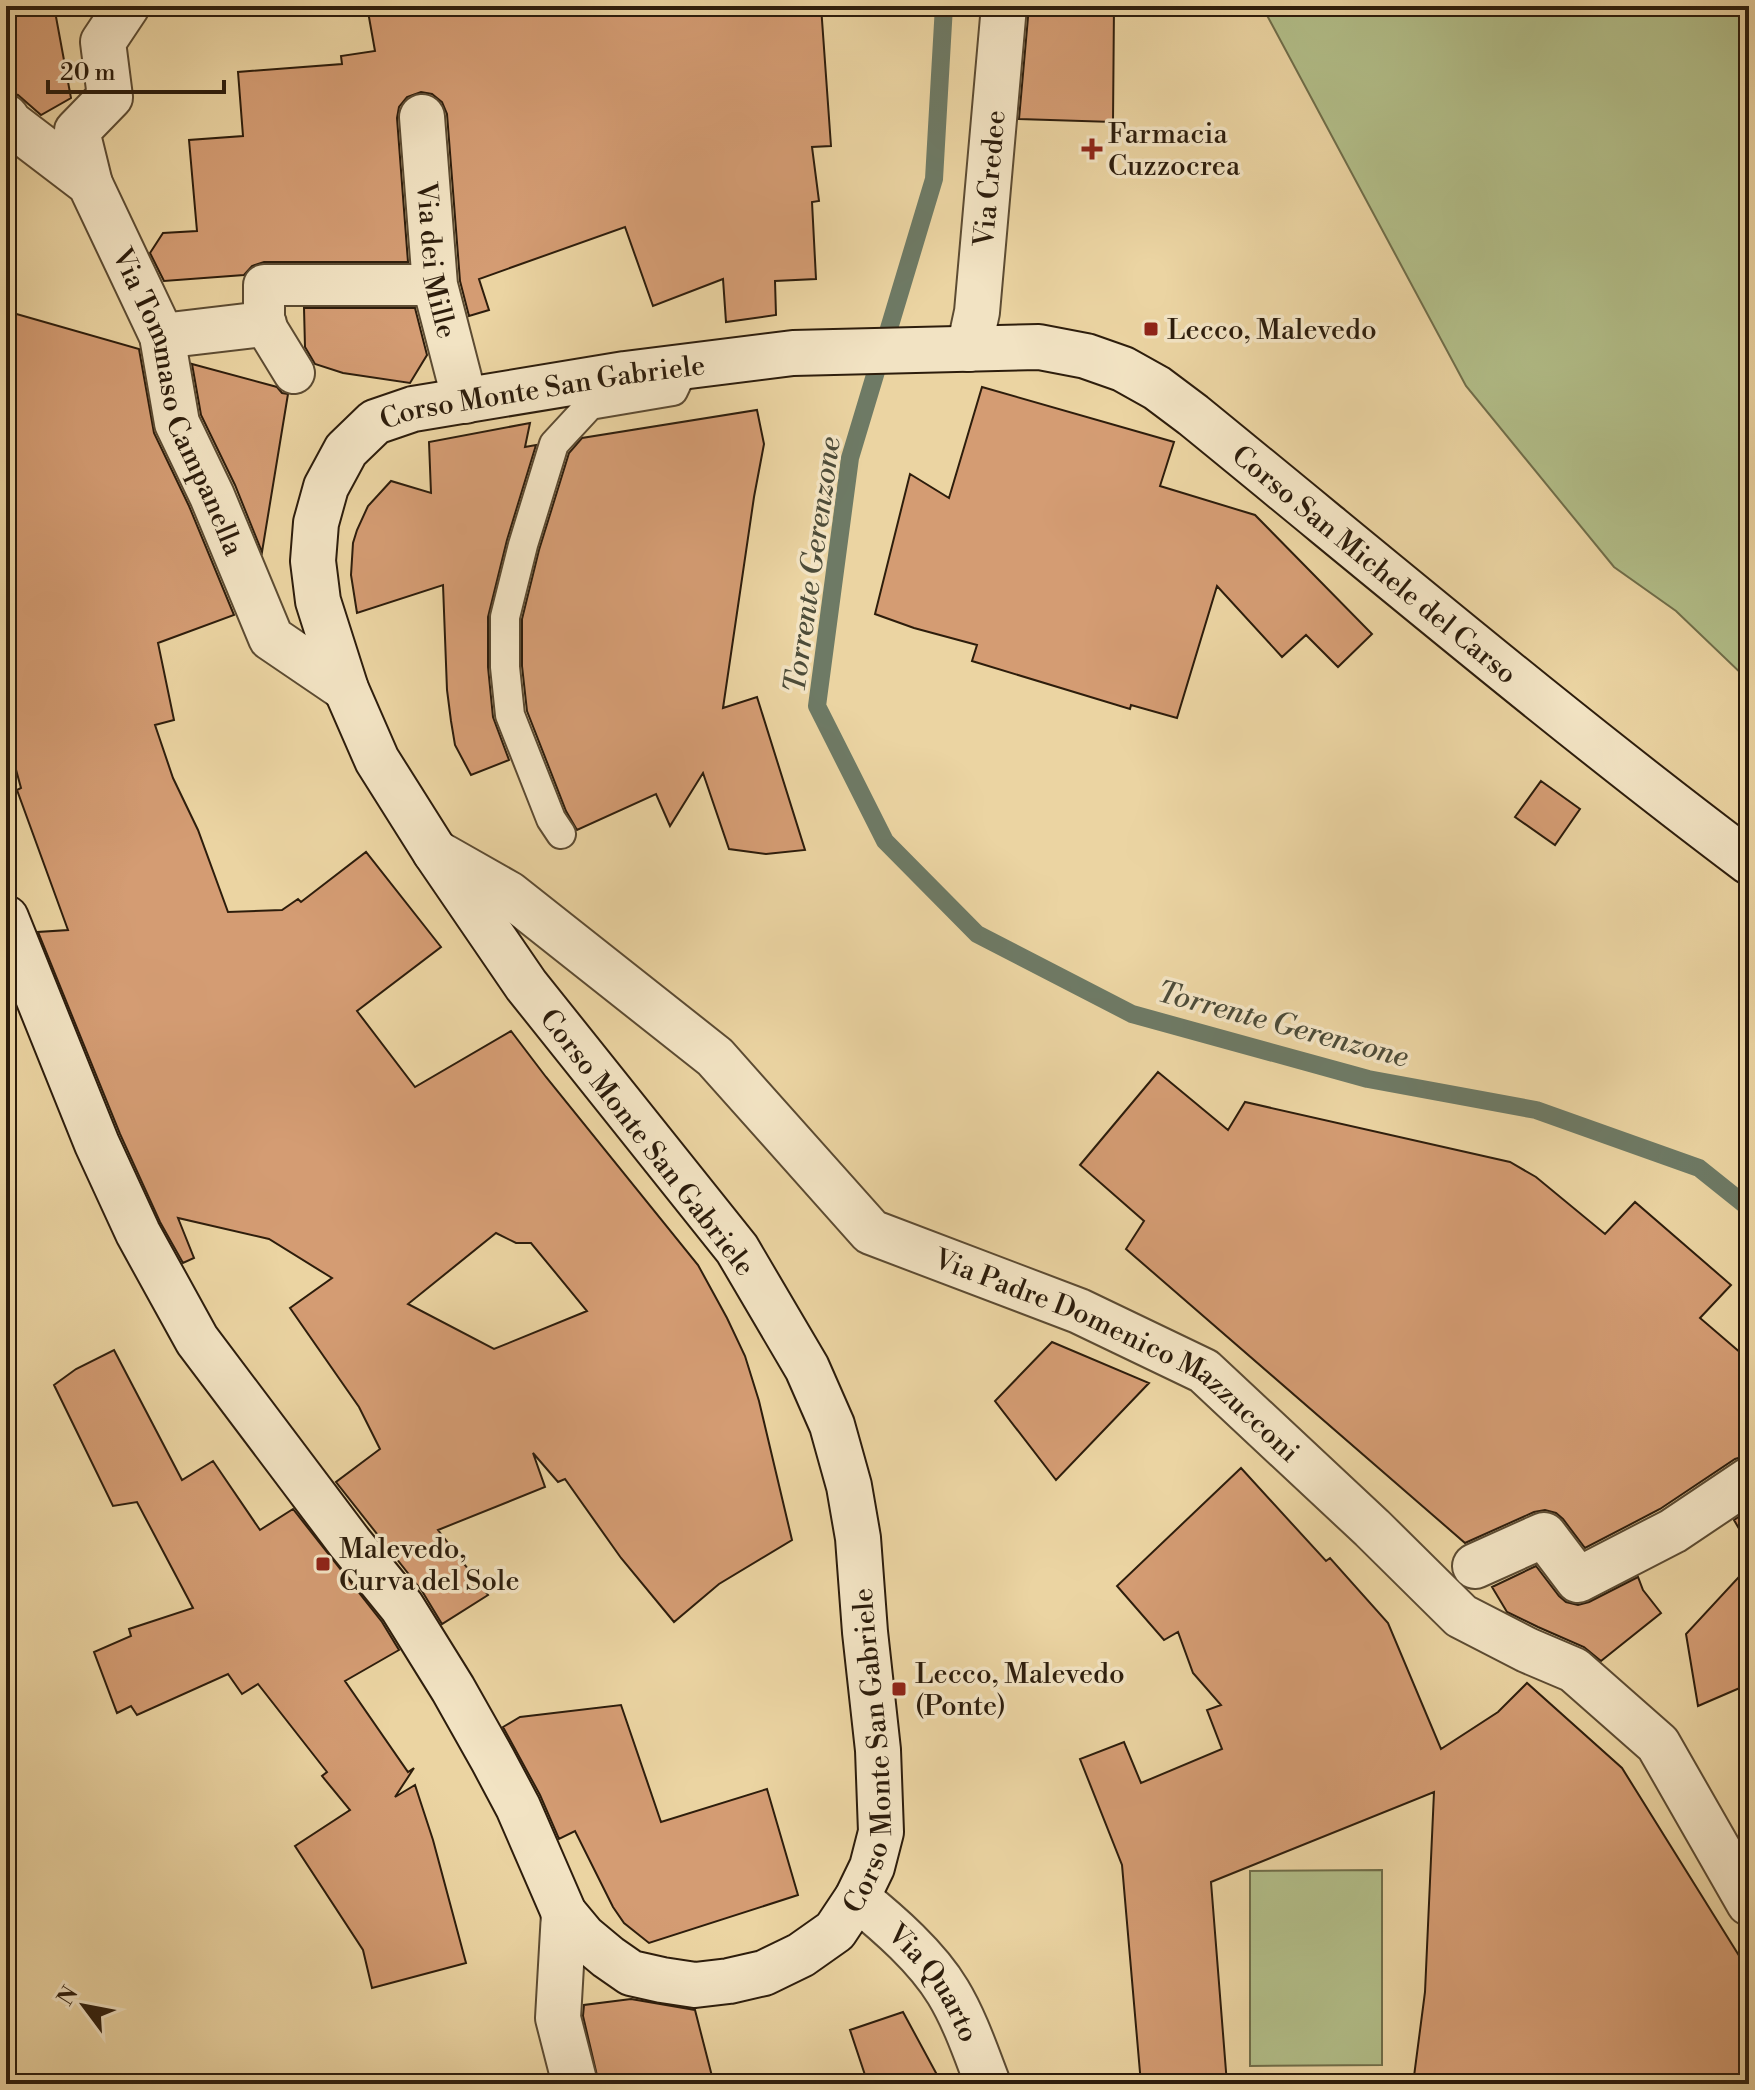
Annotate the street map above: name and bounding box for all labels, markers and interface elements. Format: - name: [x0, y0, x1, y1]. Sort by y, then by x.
- scale bar: [48, 44, 224, 94]
- text: 20 m: [60, 58, 116, 88]
- street label: Via Credee: [967, 109, 1014, 249]
- place label: Farmacia Cuzzocrea: [1108, 117, 1241, 184]
- marker: Farmacia Cuzzocrea: [1083, 140, 1101, 158]
- street label: Via dei Mille: [408, 180, 464, 342]
- street label: Via Tommaso Campanella: [103, 242, 251, 562]
- place label: Lecco, Malevedo: [1167, 313, 1377, 348]
- marker: Lecco, Malevedo: [1142, 320, 1160, 338]
- street label: Corso Monte San Gabriele: [375, 348, 707, 438]
- water label: Torrente Gerenzone: [776, 434, 850, 696]
- street label: Corso San Michele del Carso: [1224, 438, 1524, 692]
- water label: Torrente Gerenzone: [1153, 973, 1413, 1077]
- street label: Corso Monte San Gabriele: [532, 1002, 762, 1284]
- street label: Via Padre Domenico Mazzucconi: [928, 1241, 1306, 1470]
- place label: Malevedo, Curva del Sole: [339, 1532, 520, 1599]
- marker: Malevedo, Curva del Sole: [314, 1555, 332, 1573]
- street label: Corso Monte San Gabriele: [836, 1587, 900, 1921]
- place label: Lecco, Malevedo (Ponte): [915, 1657, 1125, 1724]
- marker: Lecco, Malevedo (Ponte): [890, 1680, 908, 1698]
- street label: Via Quarto: [879, 1916, 986, 2047]
- north arrow: [44, 1966, 124, 2046]
- text: N: [52, 1981, 85, 2011]

